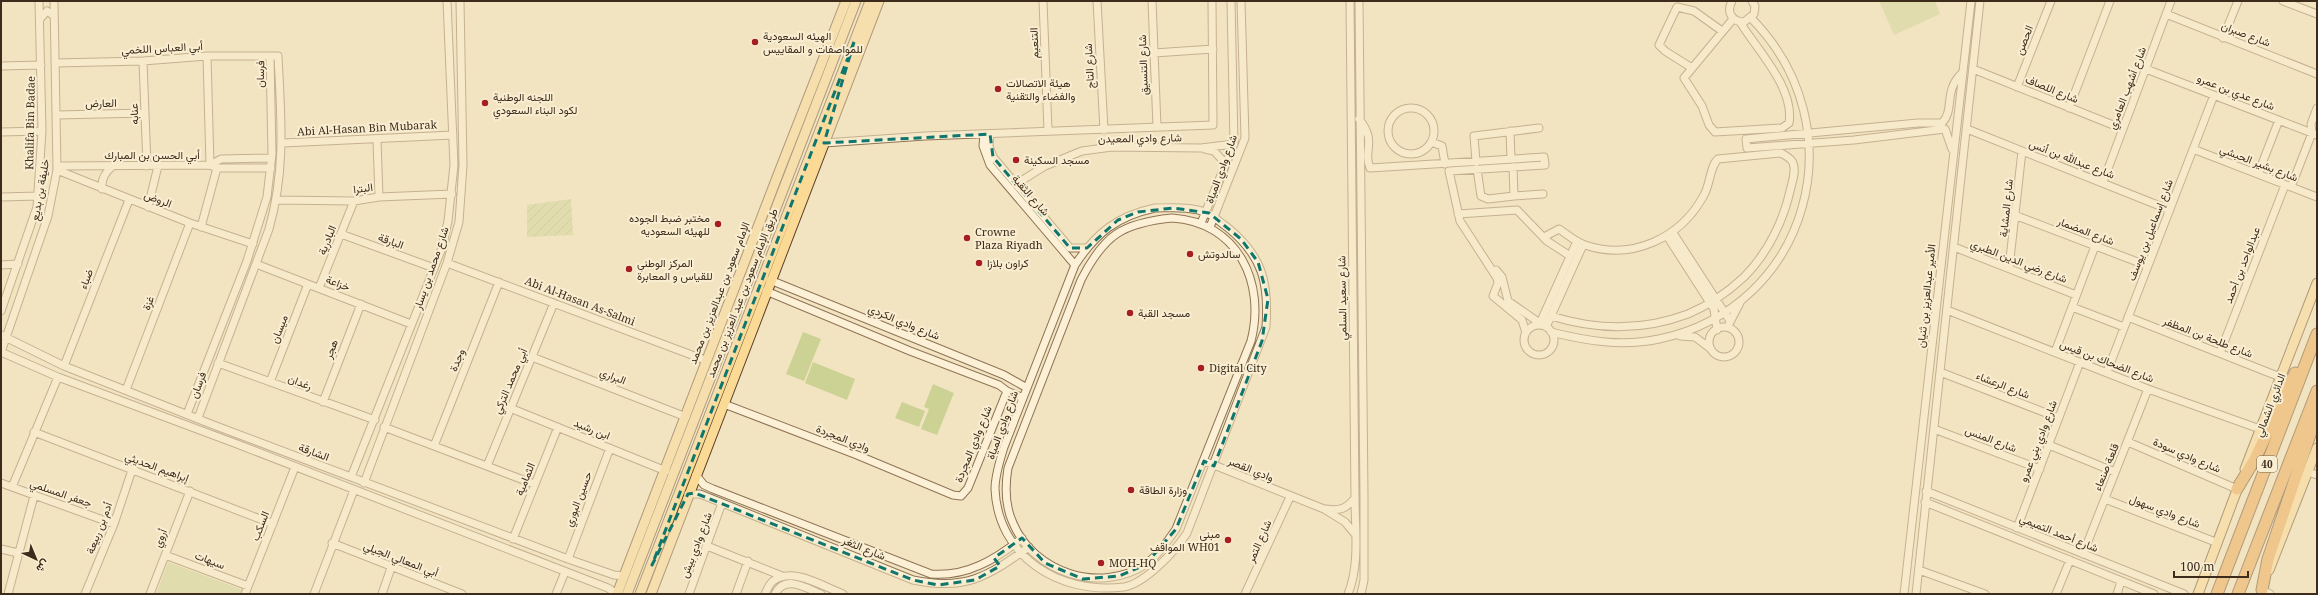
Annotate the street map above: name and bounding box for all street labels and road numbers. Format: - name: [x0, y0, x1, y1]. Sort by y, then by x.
- street label: شارع صبران: [2219, 17, 2273, 51]
- street label: الحصن: [2011, 23, 2036, 57]
- street label: التنعيم: [1025, 27, 1043, 59]
- street label: شارع التنسيق: [1134, 34, 1152, 95]
- street label: أبي العباس اللخمي: [121, 38, 204, 60]
- street label: شارع التاج: [1080, 43, 1098, 89]
- street label: شارع أشهب العامري: [2104, 44, 2152, 132]
- street label: فرسان: [252, 60, 267, 88]
- street label: شارع عدي بن عمرو: [2194, 70, 2278, 116]
- street label: شارع اللصاف: [2023, 71, 2081, 107]
- street label: Khalifa Bin Badae: [21, 76, 38, 170]
- street label: العارض: [85, 95, 117, 110]
- street label: عنابه: [126, 103, 141, 125]
- street label: Abi Al-Hasan Bin Mubarak: [297, 116, 438, 139]
- street label: شارع وادي المعيدن: [1098, 129, 1182, 149]
- street label: شارع وادي المياة: [1201, 132, 1243, 206]
- street label: شارع عبدالله بن أنس: [2027, 135, 2117, 183]
- street label: شارع بشير الحبشي: [2217, 141, 2301, 187]
- street label: أبي الحسن بن المبارك: [104, 147, 200, 165]
- street label: خليفة بن بديع: [27, 158, 53, 222]
- street label: شارع الثقبة: [1009, 171, 1054, 219]
- street label: شارع إسماعيل بن يوسف: [2123, 177, 2177, 283]
- street label: شارع المشاية: [1995, 178, 2017, 238]
- street label: البترا: [352, 179, 374, 196]
- street label: الروض: [142, 186, 174, 211]
- street label: طريق الإمام سعود بن عبد العزيز بن محمد: [702, 206, 782, 380]
- street label: شارع المضمار: [2054, 213, 2117, 249]
- street label: الإمام سعود بن عبدالعزيز بن محمد: [684, 220, 754, 366]
- street label: البادرية: [314, 223, 339, 257]
- street label: شارع محمد بن يسار: [409, 224, 453, 313]
- street label: عبدالواحد بن أحمد: [2220, 224, 2263, 305]
- street label: البارقة: [376, 229, 406, 252]
- street label: شارع رضي الدين الطبري: [1968, 235, 2070, 289]
- street label: الأمير عبدالعزيز بن ثنيان: [1913, 243, 1938, 349]
- street label: شارع سعيد السلمي: [1333, 255, 1353, 341]
- street label: ضباء: [75, 267, 96, 291]
- street label: خزاعة: [324, 271, 352, 294]
- street label: Abi Al-Hasan As-Salmi: [523, 273, 638, 329]
- street label: غزة: [138, 293, 157, 312]
- street label: شارع وادي الكردي: [865, 300, 943, 346]
- street label: ميسان: [266, 312, 291, 345]
- street label: شارع طلحة بن المظفر: [2160, 312, 2255, 362]
- street label: شارع الضحاك بن قيس: [2058, 336, 2157, 386]
- street label: هجر: [320, 337, 341, 361]
- street label: أبي محمد التركي: [489, 345, 533, 417]
- street label: وجدة: [445, 346, 468, 373]
- street label: البراري: [597, 364, 629, 390]
- street label: شارع الرعشاء: [1974, 367, 2033, 403]
- street label: فرسان: [186, 369, 209, 400]
- street label: رغدان: [286, 370, 315, 393]
- street label: الدائري الشمالي: [2251, 371, 2291, 440]
- street label: شارع وادي المياة: [982, 388, 1024, 462]
- street label: شارع وادي بني عمرو: [2015, 398, 2063, 485]
- street label: شارع وادي المجردة: [950, 403, 998, 486]
- street label: ابن رشيد: [572, 414, 613, 443]
- street label: وادي المجردة: [813, 420, 872, 458]
- street label: شارع المنس: [1963, 422, 2020, 456]
- street label: شارع وادي سودة: [2150, 434, 2224, 478]
- street label: الشارقة: [297, 439, 332, 464]
- street label: قلعة صنعاء: [2089, 441, 2122, 493]
- street label: إبراهيم الحديثي: [122, 448, 192, 488]
- street label: وادي القصر: [1224, 452, 1276, 487]
- road number: 40: [2257, 456, 2277, 472]
- street label: الثمامية: [511, 460, 538, 498]
- street label: حسين البوري: [560, 469, 598, 530]
- street label: جعفر المسلمي: [27, 475, 94, 513]
- street label: شارع وادي سهول: [2127, 490, 2203, 534]
- street label: أدم بن ربيعة: [82, 500, 116, 556]
- street label: السكب: [247, 509, 272, 543]
- street label: شارع وادي بيش: [676, 510, 718, 581]
- street label: شارع أحمد التميمي: [2017, 510, 2101, 558]
- street label: شارع التمر: [1242, 517, 1276, 566]
- street label: أروي: [149, 526, 173, 550]
- street label: شارع الثغر: [839, 532, 888, 564]
- street label: أبي المعالي الجيلي: [361, 537, 441, 583]
- street label: سيهات: [193, 547, 228, 572]

